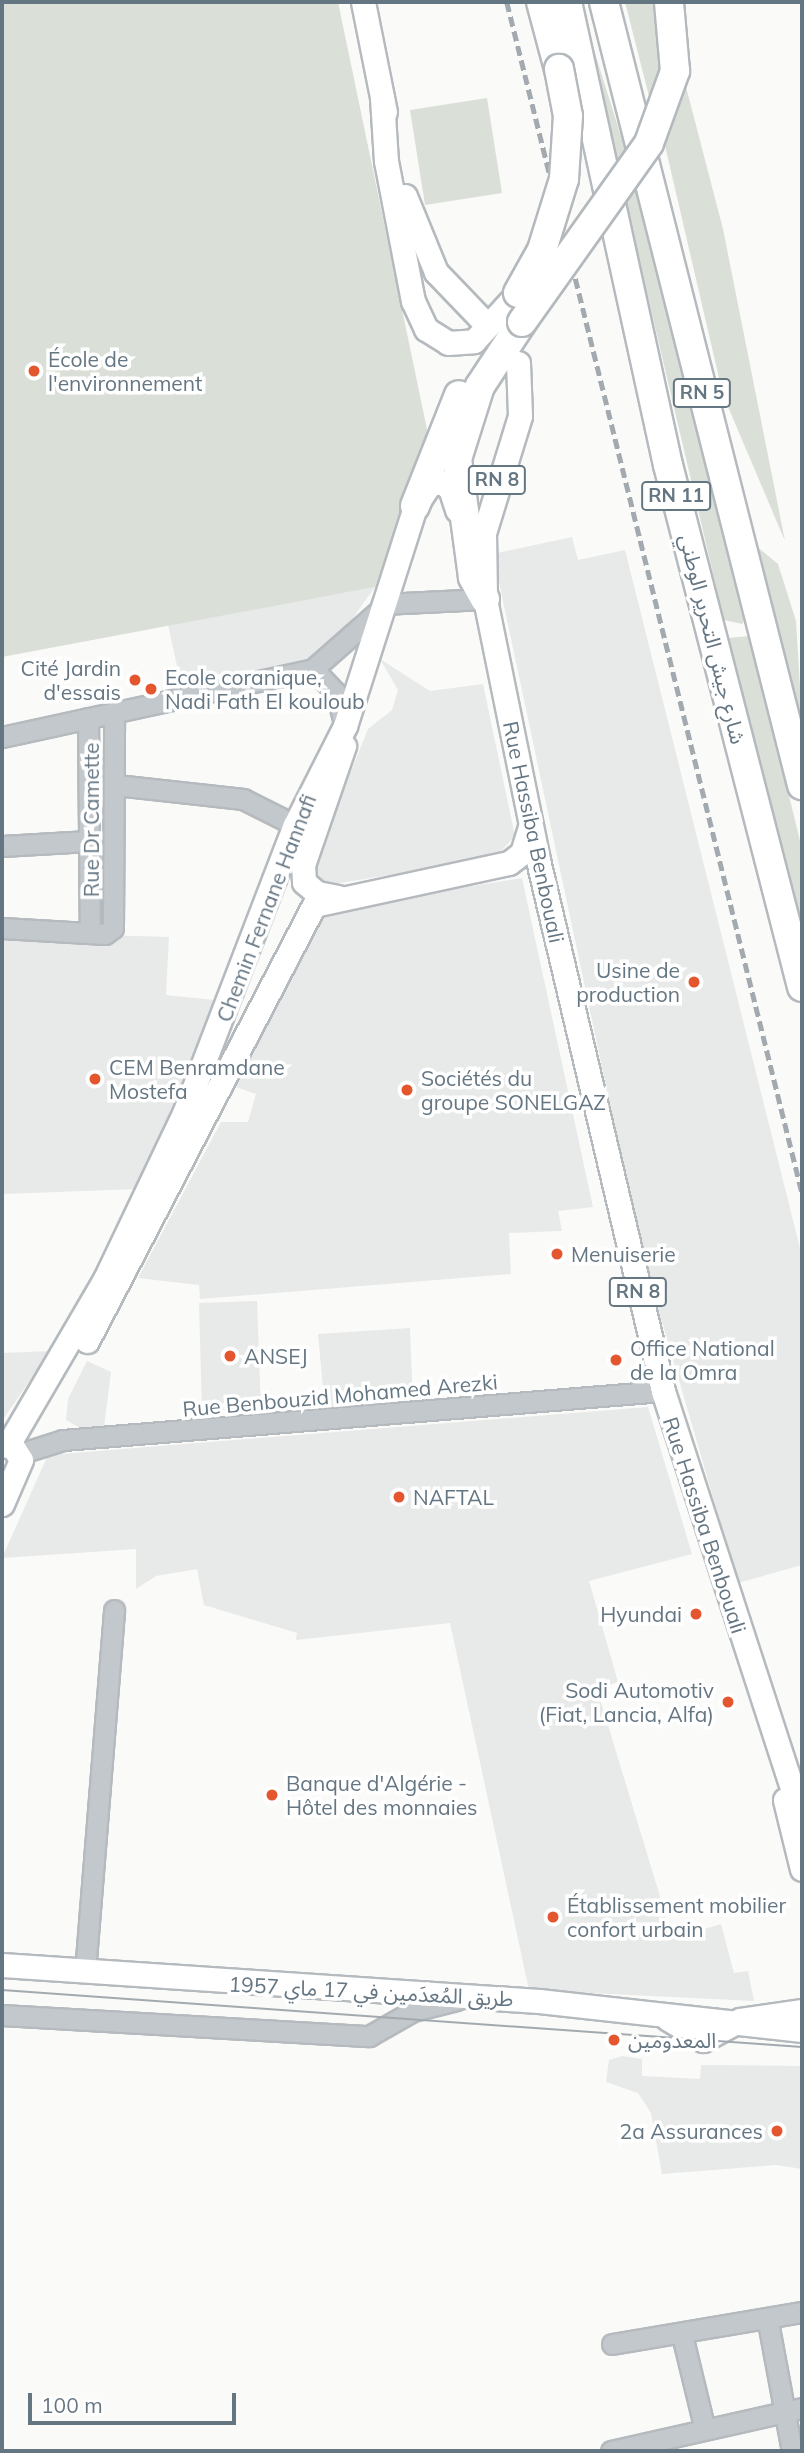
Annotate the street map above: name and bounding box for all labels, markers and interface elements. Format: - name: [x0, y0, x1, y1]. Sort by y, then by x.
- place label: École de l'environnement: [48, 346, 202, 396]
- marker: École de l'environnement: [26, 363, 42, 379]
- road number: RN 5: [672, 378, 732, 408]
- road number: RN 8: [467, 464, 527, 495]
- road number: RN 11: [641, 481, 711, 512]
- street label: شارع جيش التحرير الوطني: [675, 531, 751, 747]
- place label: Cité Jardin d'essais: [21, 655, 121, 705]
- place label: Ecole coranique, Nadi Fath El kouloub: [165, 664, 365, 714]
- marker: Cité Jardin d'essais: [127, 672, 143, 688]
- marker: Ecole coranique, Nadi Fath El kouloub: [143, 681, 159, 697]
- street label: Rue Hassiba Benbouali: [498, 719, 570, 945]
- street label: Rue Dr Camette: [78, 743, 104, 897]
- street label: Chemin Fernane Hannafi: [211, 791, 321, 1025]
- place label: Usine de production: [576, 957, 680, 1007]
- marker: Usine de production: [686, 974, 702, 990]
- place label: CEM Benramdane Mostefa: [109, 1054, 285, 1104]
- place label: Sociétés du groupe SONELGAZ: [421, 1065, 606, 1115]
- marker: CEM Benramdane Mostefa: [87, 1071, 103, 1087]
- marker: Sociétés du groupe SONELGAZ: [399, 1082, 415, 1098]
- place label: Menuiserie: [571, 1241, 676, 1267]
- marker: Menuiserie: [549, 1246, 565, 1262]
- road number: RN 8: [608, 1276, 668, 1308]
- place label: Office National de la Omra: [630, 1335, 775, 1385]
- place label: ANSEJ: [244, 1343, 308, 1369]
- marker: ANSEJ: [222, 1348, 238, 1364]
- marker: Office National de la Omra: [608, 1352, 624, 1368]
- street label: Rue Benbouzid Mohamed Arezki: [181, 1369, 499, 1421]
- street label: Rue Hassiba Benbouali: [658, 1414, 752, 1636]
- place label: NAFTAL: [413, 1484, 494, 1510]
- marker: NAFTAL: [391, 1489, 407, 1505]
- place label: Hyundai: [600, 1601, 682, 1627]
- marker: Hyundai: [688, 1606, 704, 1622]
- place label: Sodi Automotiv (Fiat, Lancia, Alfa): [539, 1677, 714, 1727]
- marker: Sodi Automotiv (Fiat, Lancia, Alfa): [720, 1694, 736, 1710]
- place label: Banque d'Algérie - Hôtel des monnaies: [286, 1770, 478, 1820]
- marker: Banque d'Algérie - Hôtel des monnaies: [264, 1787, 280, 1803]
- place label: Établissement mobilier confort urbain: [567, 1892, 786, 1942]
- marker: Établissement mobilier confort urbain: [545, 1909, 561, 1925]
- street label: طريق المُعدَمين في 17 ماي 1957: [228, 1971, 514, 2011]
- place label: المعدومين: [628, 2027, 716, 2053]
- marker: المعدومين: [606, 2032, 622, 2048]
- place label: 2a Assurances: [620, 2118, 763, 2144]
- marker: 2a Assurances: [769, 2123, 785, 2139]
- scale bar: [32, 2380, 240, 2424]
- text: 100 m: [41, 2392, 103, 2418]

